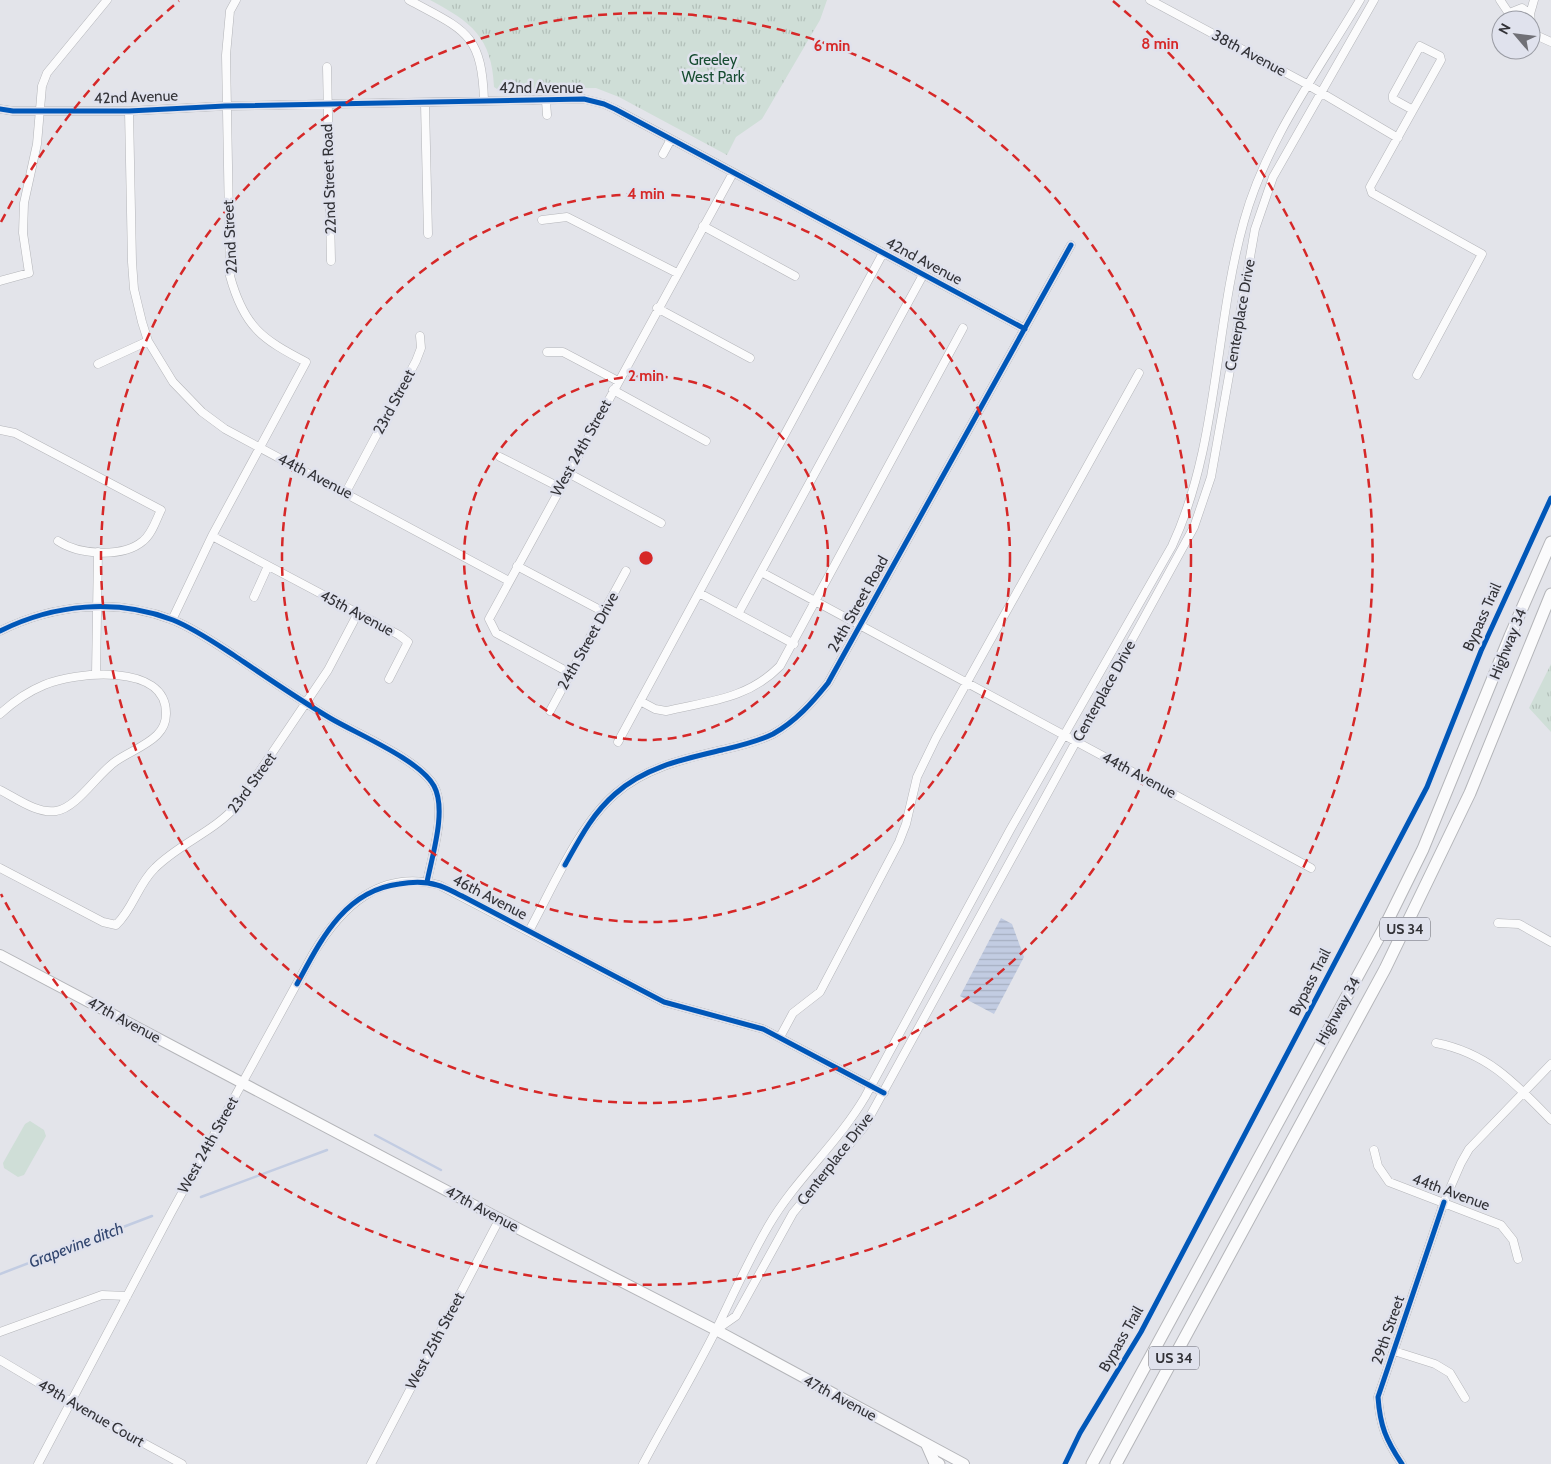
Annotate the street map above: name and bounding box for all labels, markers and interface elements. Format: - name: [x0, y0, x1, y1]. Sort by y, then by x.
- north arrow: [1491, 10, 1541, 60]
- text: N: [1494, 20, 1515, 37]
- street label: 38th Avenue: [1209, 26, 1289, 80]
- text: 8 min: [1141, 35, 1179, 53]
- text: 6 min: [814, 37, 850, 55]
- park label: Greeley West Park: [682, 51, 745, 86]
- street label: 42nd Avenue: [499, 79, 583, 97]
- street label: 42nd Avenue: [94, 87, 179, 107]
- street label: 22nd Street Road: [318, 124, 340, 234]
- text: 4 min: [627, 185, 665, 203]
- street label: 22nd Street: [219, 199, 241, 275]
- street label: 42nd Avenue: [883, 233, 966, 289]
- street label: Centerplace Drive: [1221, 258, 1259, 372]
- street label: 23rd Street: [369, 367, 419, 437]
- text: 2 min: [628, 367, 664, 385]
- street label: West 24th Street: [547, 397, 615, 499]
- street label: 44th Avenue: [275, 449, 356, 503]
- centre of rings: [637, 549, 655, 567]
- street label: 24th Street Road: [824, 553, 892, 655]
- street label: Bypass Trail: [1459, 580, 1505, 654]
- street label: 45th Avenue: [317, 586, 397, 640]
- street label: 24th Street Drive: [554, 589, 622, 693]
- street label: Highway 34: [1486, 606, 1530, 682]
- street label: Centerplace Drive: [1069, 637, 1139, 745]
- street label: 44th Avenue: [1099, 748, 1179, 802]
- street label: 23rd Street: [224, 749, 280, 817]
- street label: 46th Avenue: [450, 871, 531, 924]
- road number: US 34: [1380, 918, 1430, 941]
- street label: Bypass Trail: [1285, 945, 1335, 1019]
- street label: Highway 34: [1312, 974, 1364, 1048]
- street label: 47th Avenue: [84, 993, 164, 1047]
- street label: West 24th Street: [174, 1094, 242, 1196]
- street label: Centerplace Drive: [793, 1109, 877, 1209]
- street label: 44th Avenue: [1410, 1170, 1493, 1214]
- street label: 47th Avenue: [442, 1182, 522, 1236]
- water label: Grapevine ditch: [26, 1218, 126, 1272]
- street label: West 25th Street: [402, 1290, 468, 1392]
- street label: 29th Street: [1368, 1293, 1408, 1367]
- street label: Bypass Trail: [1095, 1303, 1147, 1375]
- road number: US 34: [1149, 1346, 1199, 1370]
- street label: 47th Avenue: [800, 1371, 880, 1425]
- street label: 49th Avenue Court: [35, 1375, 147, 1451]

